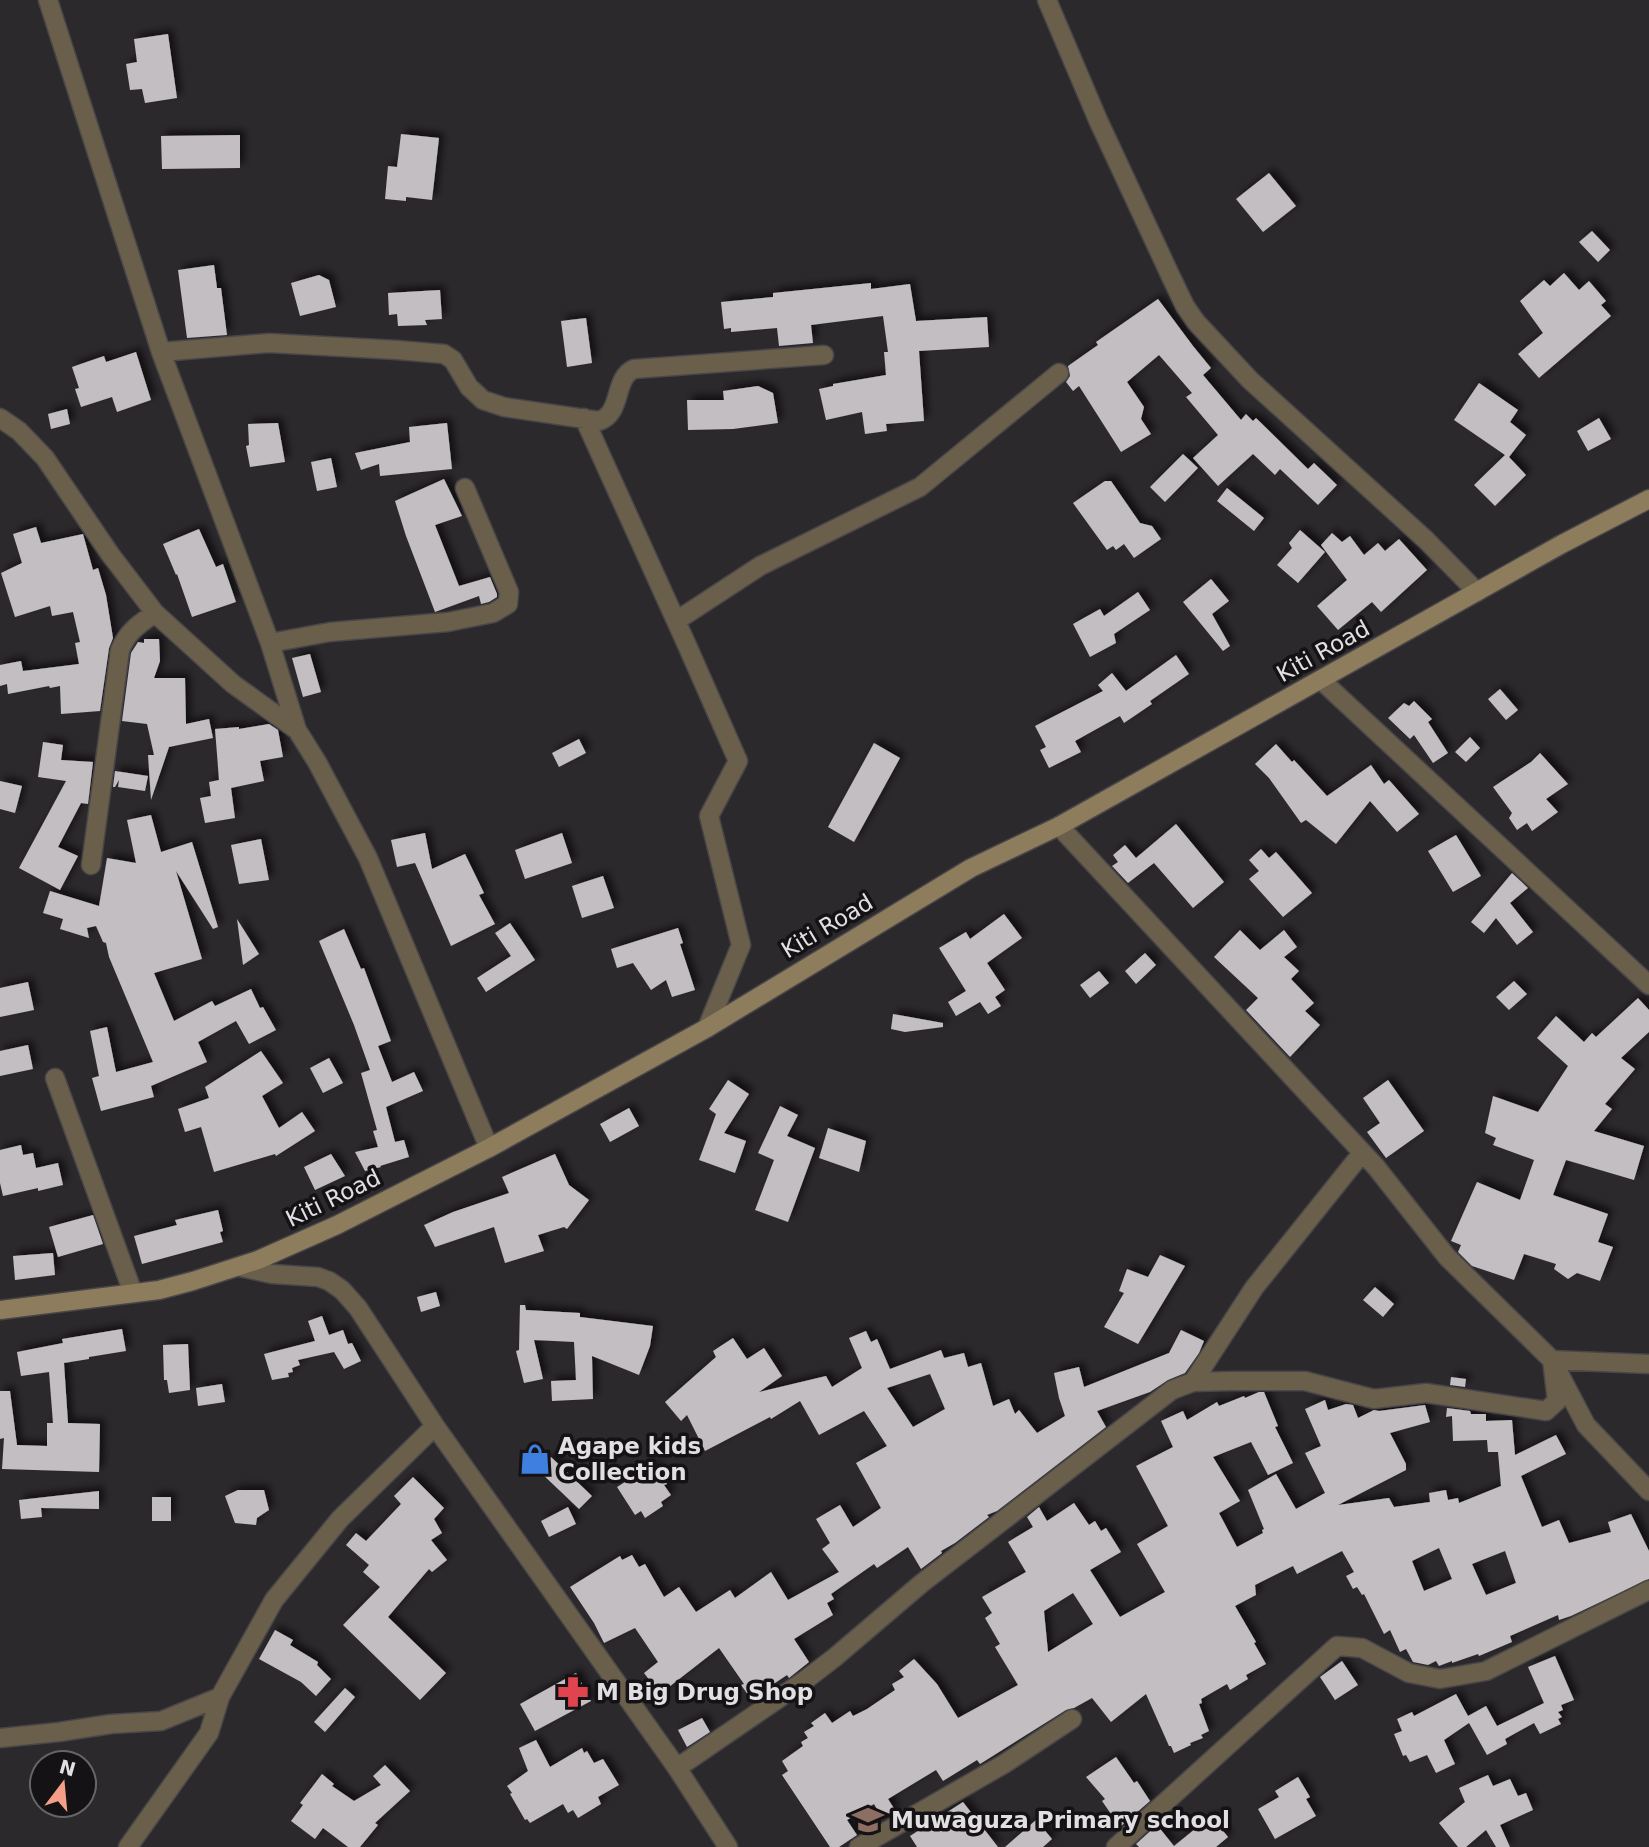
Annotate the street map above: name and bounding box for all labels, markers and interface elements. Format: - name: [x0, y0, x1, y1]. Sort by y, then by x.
- street label: Kiti Road: [1272, 615, 1374, 687]
- street label: Kiti Road: [777, 889, 877, 963]
- street label: Kiti Road: [282, 1164, 384, 1232]
- place label: Agape kids Collection: [558, 1433, 701, 1485]
- shop icon: Agape kids Collection: [518, 1442, 552, 1476]
- pharmacy icon: M Big Drug Shop: [556, 1675, 590, 1709]
- place label: M Big Drug Shop: [596, 1679, 813, 1705]
- north arrow: [28, 1749, 98, 1819]
- text: N: [57, 1755, 78, 1780]
- school or university icon: Muwaguza Primary school: [851, 1803, 885, 1837]
- place label: Muwaguza Primary school: [891, 1807, 1230, 1833]

